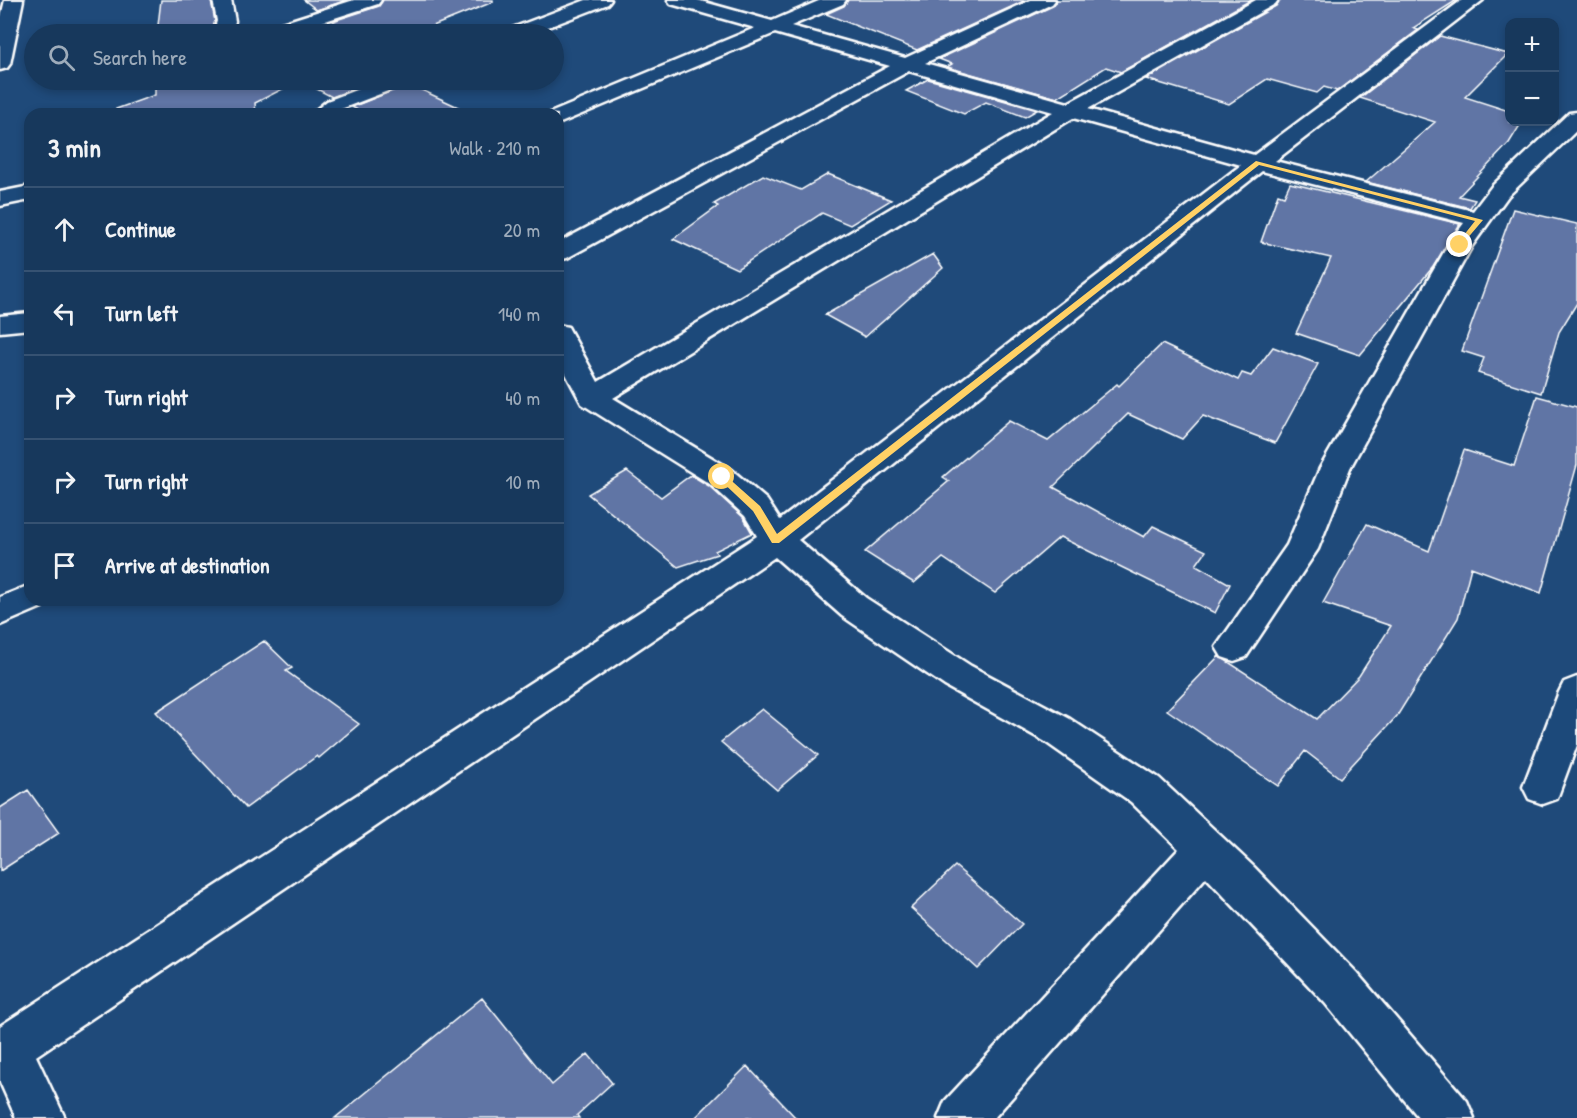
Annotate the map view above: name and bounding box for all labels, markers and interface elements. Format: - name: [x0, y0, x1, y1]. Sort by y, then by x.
- map controls: [1505, 18, 1559, 126]
- button: +: [1505, 18, 1559, 72]
- search box: [24, 24, 564, 90]
- icon: search: [45, 41, 78, 74]
- text: Search here: [93, 42, 187, 72]
- button: −: [1505, 72, 1559, 126]
- text: 3 min: [48, 130, 101, 165]
- text: Walk · 210 m: [449, 134, 540, 161]
- icon: ahead: [48, 213, 81, 246]
- text: Continue: [105, 214, 176, 244]
- text: 20 m: [503, 216, 540, 243]
- route end: [1446, 231, 1472, 257]
- icon: left: [48, 297, 81, 330]
- text: Turn left: [105, 298, 178, 328]
- text: 140 m: [498, 300, 540, 327]
- icon: right: [48, 381, 81, 414]
- text: Turn right: [105, 382, 188, 412]
- text: 40 m: [505, 384, 540, 411]
- route start: [708, 463, 734, 489]
- icon: right: [48, 465, 81, 498]
- text: Turn right: [105, 466, 188, 496]
- text: 10 m: [506, 468, 540, 495]
- icon: arrive: [48, 549, 81, 582]
- text: Arrive at destination: [105, 550, 270, 580]

